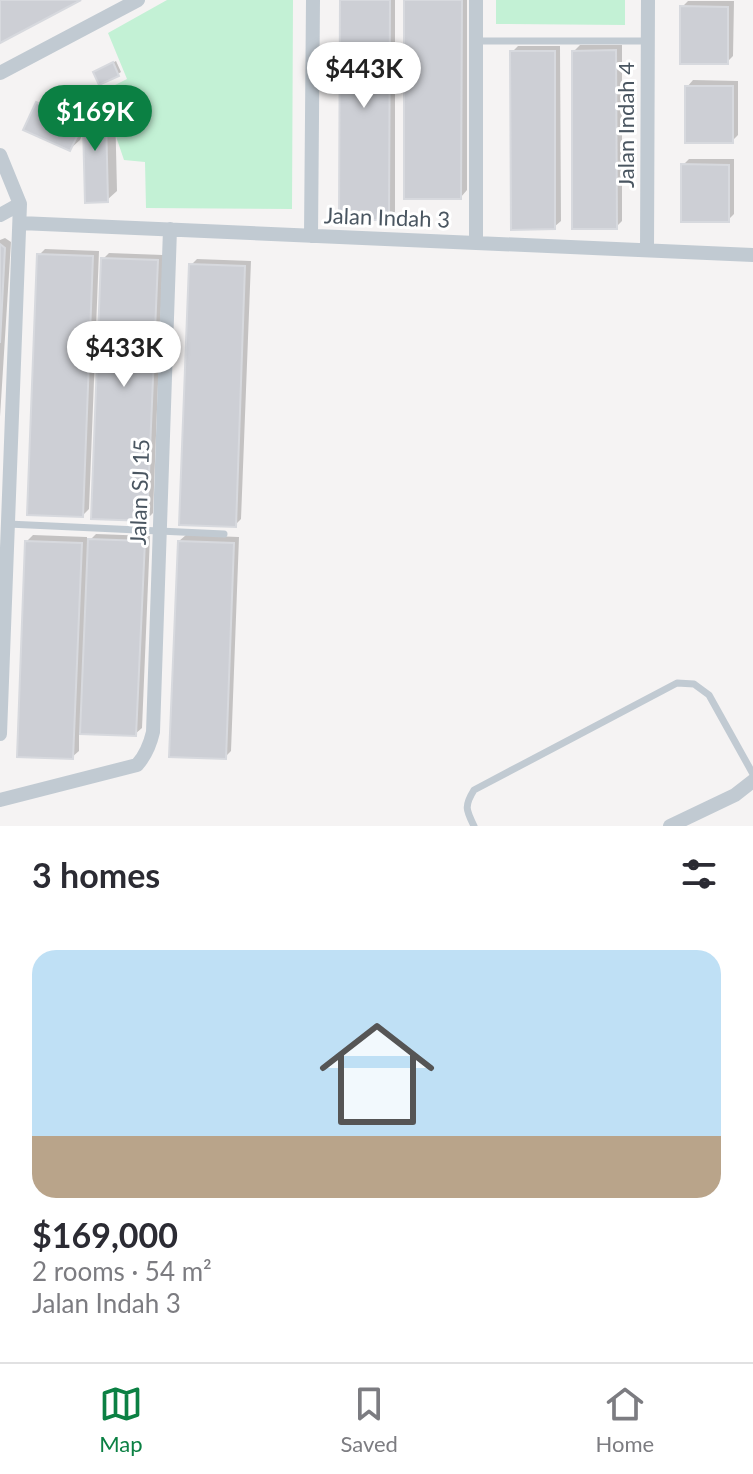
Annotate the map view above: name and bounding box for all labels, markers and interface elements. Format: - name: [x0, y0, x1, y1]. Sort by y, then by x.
- pin: $443K: [308, 42, 420, 110]
- text: $443K: [325, 52, 403, 84]
- street label: Jalan Indah 4: [612, 62, 639, 188]
- pin: $169K: [39, 85, 151, 153]
- text: $169K: [56, 95, 134, 127]
- street label: Jalan Indah 3: [324, 201, 450, 233]
- pin: $433K: [68, 321, 180, 389]
- text: $433K: [85, 331, 163, 363]
- street label: Jalan SJ 15: [124, 438, 154, 546]
- icon: filters: [677, 852, 721, 896]
- text: 3 homes: [32, 854, 160, 895]
- icon: home: [305, 1002, 449, 1146]
- text: $169,000: [32, 1214, 178, 1255]
- text: 2 rooms · 54 m²: [32, 1255, 212, 1287]
- text: Jalan Indah 3: [32, 1287, 181, 1319]
- tab: Map: [99, 1382, 143, 1457]
- tab: Saved: [340, 1382, 398, 1457]
- tab: Home: [596, 1382, 654, 1457]

